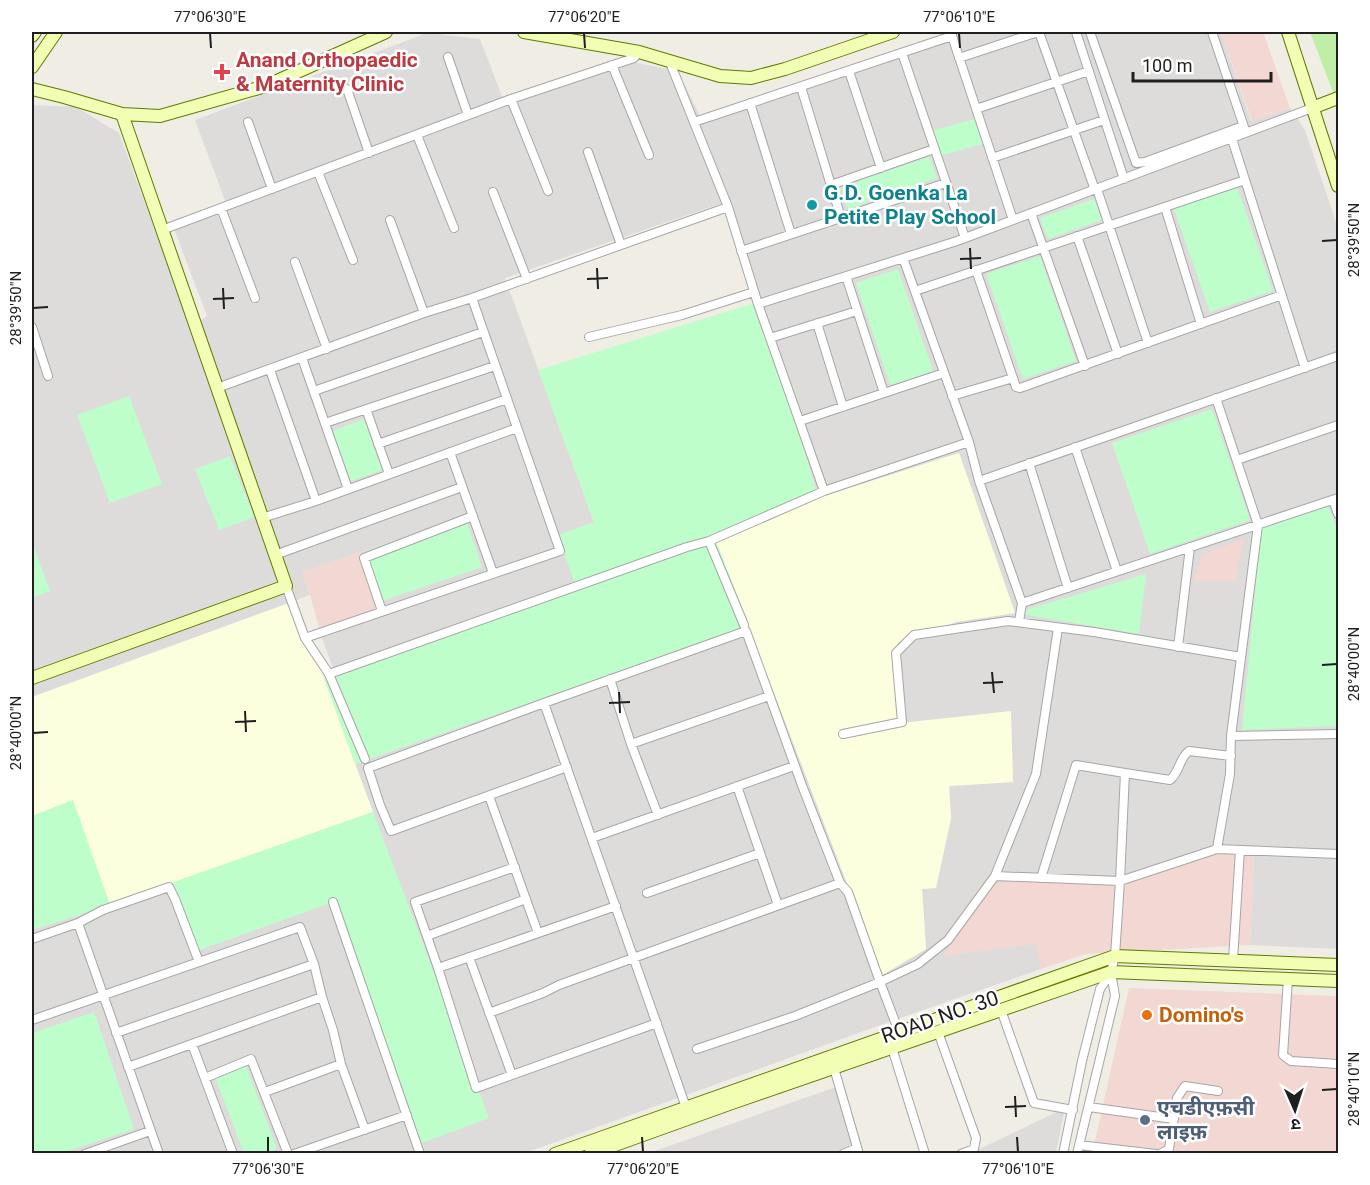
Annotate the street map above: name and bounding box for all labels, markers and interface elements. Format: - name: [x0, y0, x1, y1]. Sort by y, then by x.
- text: 77°06'30"E: [174, 8, 247, 26]
- text: 77°06'20"E: [548, 8, 621, 26]
- text: 77°06'10"E: [923, 8, 996, 26]
- scale bar: [1133, 45, 1271, 83]
- place label: Anand Orthopaedic & Maternity Clinic: [236, 48, 418, 96]
- text: 100 m: [1142, 55, 1193, 76]
- marker: Anand Orthopaedic & Maternity Clinic: [213, 63, 231, 81]
- place label: G.D. Goenka La Petite Play School: [824, 181, 996, 229]
- marker: G.D. Goenka La Petite Play School: [805, 198, 819, 212]
- text: 28°39'50"N: [1345, 203, 1363, 277]
- text: 28°39'50"N: [7, 271, 25, 345]
- text: 28°40'00"N: [1345, 627, 1363, 701]
- text: 28°40'00"N: [7, 696, 25, 770]
- street label: ROAD NO. 30: [878, 986, 1002, 1048]
- place label: Domino's: [1159, 1003, 1244, 1027]
- marker: Domino's: [1140, 1008, 1154, 1022]
- text: 28°40'10"N: [1345, 1052, 1363, 1126]
- north arrow: [1265, 1080, 1325, 1140]
- place label: एचडीएफ़सी लाइफ़: [1157, 1096, 1255, 1144]
- marker: एचडीएफ़सी लाइफ़: [1138, 1113, 1152, 1127]
- text: उ: [1290, 1115, 1301, 1134]
- text: 77°06'30"E: [232, 1160, 305, 1178]
- text: 77°06'20"E: [607, 1160, 680, 1178]
- text: 77°06'10"E: [982, 1160, 1055, 1178]

